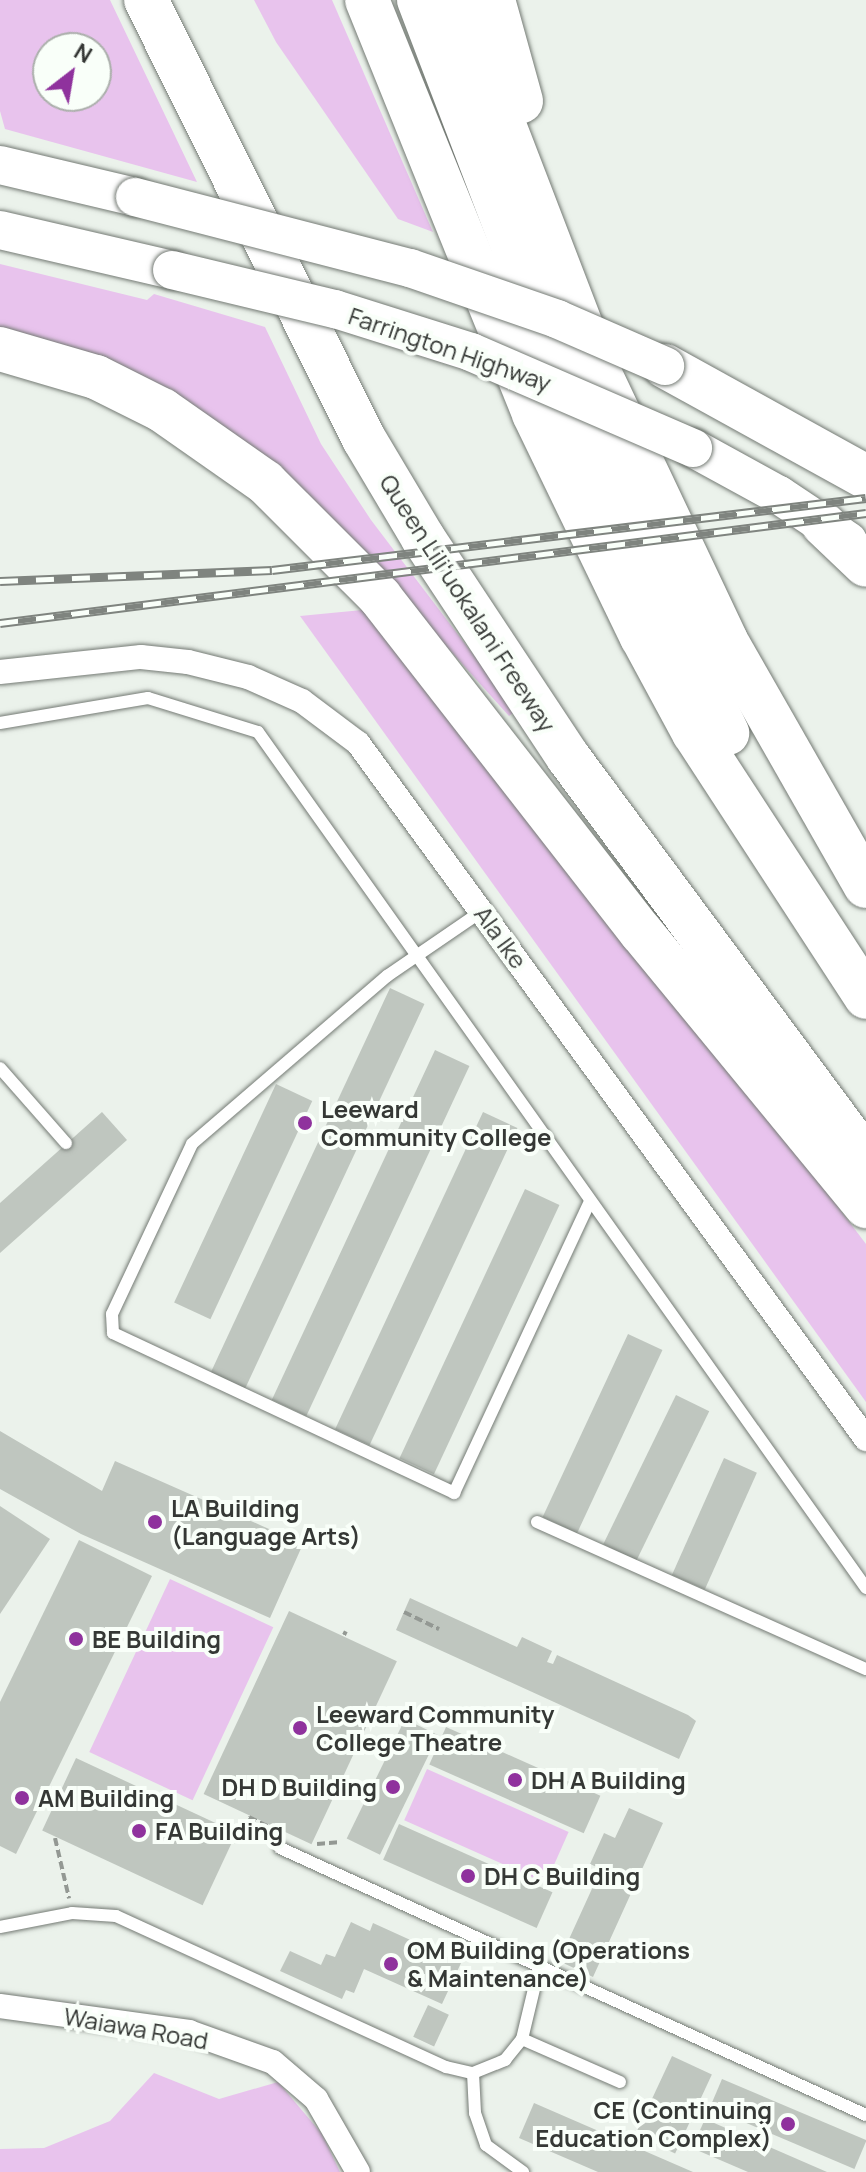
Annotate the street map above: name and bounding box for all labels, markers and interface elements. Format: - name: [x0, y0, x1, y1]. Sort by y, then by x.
- north arrow: [32, 32, 112, 112]
- text: N: [69, 36, 98, 70]
- street label: Farrington Highway: [345, 301, 555, 397]
- street label: Queen Liliʻuokalani Freeway: [374, 469, 562, 737]
- street label: Ala Ike: [469, 900, 533, 974]
- place label: Leeward Community College: [321, 1095, 551, 1151]
- marker: Leeward Community College: [296, 1114, 314, 1132]
- place label: LA Building (Language Arts): [171, 1494, 361, 1550]
- marker: LA Building (Language Arts): [146, 1513, 164, 1531]
- place label: BE Building: [92, 1625, 221, 1653]
- marker: BE Building: [67, 1630, 85, 1648]
- place label: Leeward Community College Theatre: [316, 1700, 554, 1756]
- marker: Leeward Community College Theatre: [291, 1719, 309, 1737]
- place label: DH A Building: [531, 1766, 686, 1794]
- marker: DH A Building: [506, 1771, 524, 1789]
- place label: DH D Building: [222, 1773, 377, 1801]
- marker: DH D Building: [384, 1778, 402, 1796]
- place label: AM Building: [38, 1784, 174, 1812]
- marker: AM Building: [13, 1789, 31, 1807]
- place label: FA Building: [155, 1817, 283, 1845]
- marker: FA Building: [130, 1822, 148, 1840]
- place label: DH C Building: [484, 1862, 640, 1890]
- marker: DH C Building: [459, 1867, 477, 1885]
- place label: OM Building (Operations & Maintenance): [407, 1936, 690, 1992]
- marker: OM Building (Operations & Maintenance): [382, 1955, 400, 1973]
- street label: Waiawa Road: [62, 2001, 210, 2055]
- place label: CE (Continuing Education Complex): [535, 2096, 772, 2152]
- marker: CE (Continuing Education Complex): [779, 2115, 797, 2133]

